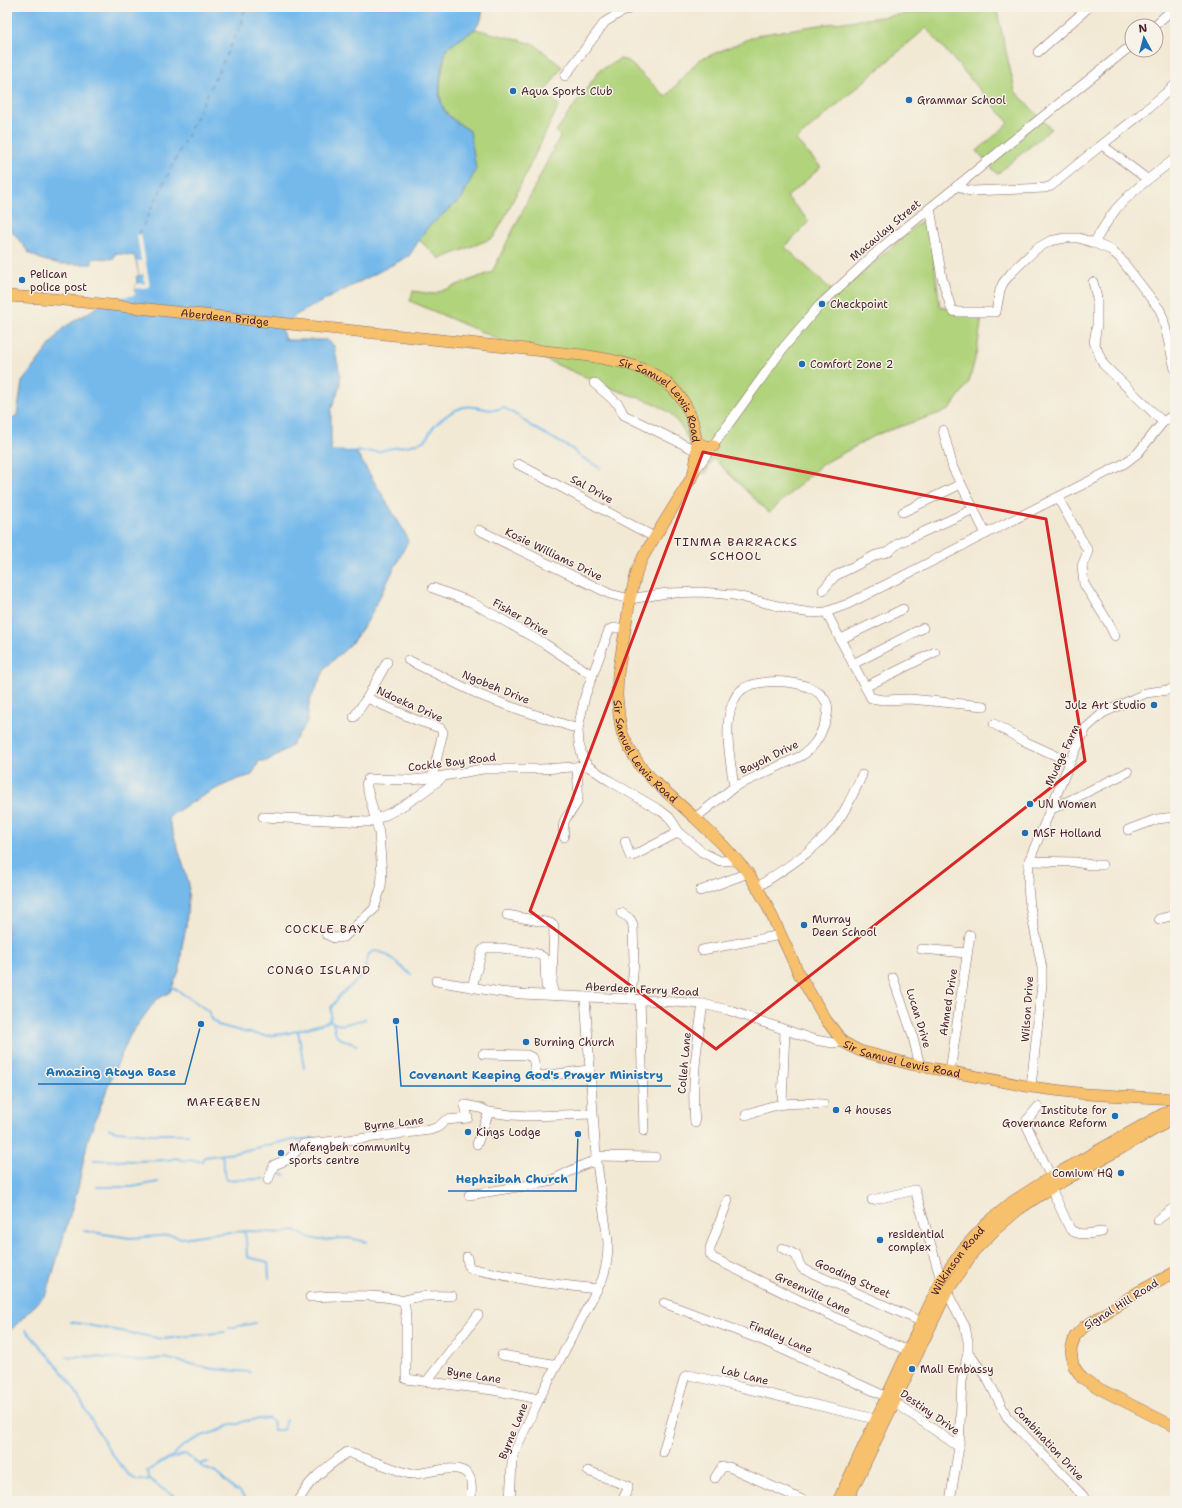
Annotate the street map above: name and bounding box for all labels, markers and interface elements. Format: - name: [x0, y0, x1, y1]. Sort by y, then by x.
- north arrow: [1124, 18, 1164, 58]
- text: N: [1138, 21, 1148, 37]
- place label: Aqua Sports Club: [521, 84, 612, 99]
- marker: Aqua Sports Club: [508, 86, 518, 96]
- place label: Grammar School: [917, 93, 1006, 108]
- marker: Grammar School: [904, 95, 914, 105]
- street label: Macaulay Street: [847, 196, 924, 264]
- place label: Pelican police post: [30, 267, 87, 295]
- marker: Pelican police post: [17, 275, 27, 285]
- place label: Checkpoint: [830, 297, 888, 312]
- marker: Checkpoint: [817, 299, 827, 309]
- street label: Aberdeen Bridge: [180, 305, 270, 330]
- street label: Sir Samuel Lewis Road: [617, 355, 703, 443]
- place label: Comfort Zone 2: [810, 357, 893, 372]
- marker: Comfort Zone 2: [797, 359, 807, 369]
- street label: Sal Drive: [568, 472, 616, 507]
- street label: Kosie Williams Drive: [503, 524, 605, 585]
- district label: TINMA BARRACKS SCHOOL: [674, 534, 798, 564]
- street label: Fisher Drive: [490, 595, 552, 640]
- street label: Ngobeh Drive: [460, 667, 532, 708]
- street label: Ndoeka Drive: [374, 683, 445, 726]
- place label: Julz Art Studio: [1065, 698, 1146, 713]
- street label: Sir Samuel Lewis Road: [609, 699, 680, 807]
- marker: Julz Art Studio: [1149, 700, 1159, 710]
- street label: Mudge Farm: [1042, 721, 1084, 789]
- street label: Bayoh Drive: [737, 737, 801, 778]
- street label: Cockle Bay Road: [407, 750, 497, 775]
- place label: UN Women: [1038, 797, 1097, 812]
- marker: UN Women: [1025, 799, 1035, 809]
- place label: MSF Holland: [1033, 826, 1101, 841]
- marker: MSF Holland: [1020, 828, 1030, 838]
- place label: Murray Deen School: [812, 912, 877, 940]
- marker: Murray Deen School: [799, 920, 809, 930]
- district label: COCKLE BAY: [285, 921, 365, 937]
- district label: CONGO ISLAND: [267, 962, 371, 978]
- street label: Ahmed Drive: [936, 967, 961, 1037]
- street label: Wilson Drive: [1018, 975, 1037, 1043]
- street label: Aberdeen Ferry Road: [585, 979, 699, 1000]
- street label: Lucan Drive: [902, 987, 935, 1050]
- street label: Colleh Lane: [674, 1031, 695, 1095]
- place label: Burning Church: [534, 1035, 615, 1050]
- street label: Sir Samuel Lewis Road: [840, 1036, 962, 1081]
- marker: Burning Church: [521, 1037, 531, 1047]
- callout: Amazing Ataya Base: [38, 1060, 185, 1084]
- callout: Covenant Keeping God's Prayer Ministry: [401, 1062, 671, 1086]
- text: Amazing Ataya Base: [46, 1064, 176, 1080]
- text: Covenant Keeping God's Prayer Ministry: [409, 1067, 663, 1083]
- district label: MAFEGBEN: [187, 1094, 261, 1110]
- place label: 4 houses: [844, 1103, 892, 1118]
- place label: Institute for Governance Reform: [1002, 1103, 1108, 1131]
- marker: 4 houses: [831, 1105, 841, 1115]
- marker: Institute for Governance Reform: [1110, 1111, 1120, 1121]
- street label: Byrne Lane: [363, 1112, 425, 1135]
- place label: Kings Lodge: [476, 1125, 541, 1140]
- marker: Kings Lodge: [463, 1127, 473, 1137]
- place label: Mafengbeh community sports centre: [289, 1140, 410, 1168]
- marker: Mafengbeh community sports centre: [276, 1148, 286, 1158]
- place label: Comium HQ: [1052, 1166, 1113, 1181]
- callout: Hephzibah Church: [448, 1167, 576, 1191]
- marker: Comium HQ: [1116, 1168, 1126, 1178]
- text: Hephzibah Church: [456, 1171, 568, 1187]
- street label: Wilkinson Road: [928, 1223, 988, 1298]
- place label: residential complex: [888, 1227, 945, 1255]
- marker: residential complex: [875, 1235, 885, 1245]
- street label: Gooding Street: [813, 1255, 893, 1302]
- street label: Greenville Lane: [772, 1269, 853, 1318]
- street label: Signal Hill Road: [1081, 1275, 1161, 1333]
- street label: Findley Lane: [747, 1317, 815, 1358]
- street label: Lab Lane: [719, 1362, 770, 1389]
- place label: Mali Embassy: [920, 1362, 994, 1377]
- street label: Byne Lane: [446, 1364, 502, 1387]
- marker: Mali Embassy: [907, 1364, 917, 1374]
- street label: Destiny Drive: [897, 1386, 963, 1439]
- street label: Byrne Lane: [495, 1401, 532, 1462]
- street label: Combination Drive: [1010, 1403, 1087, 1484]

